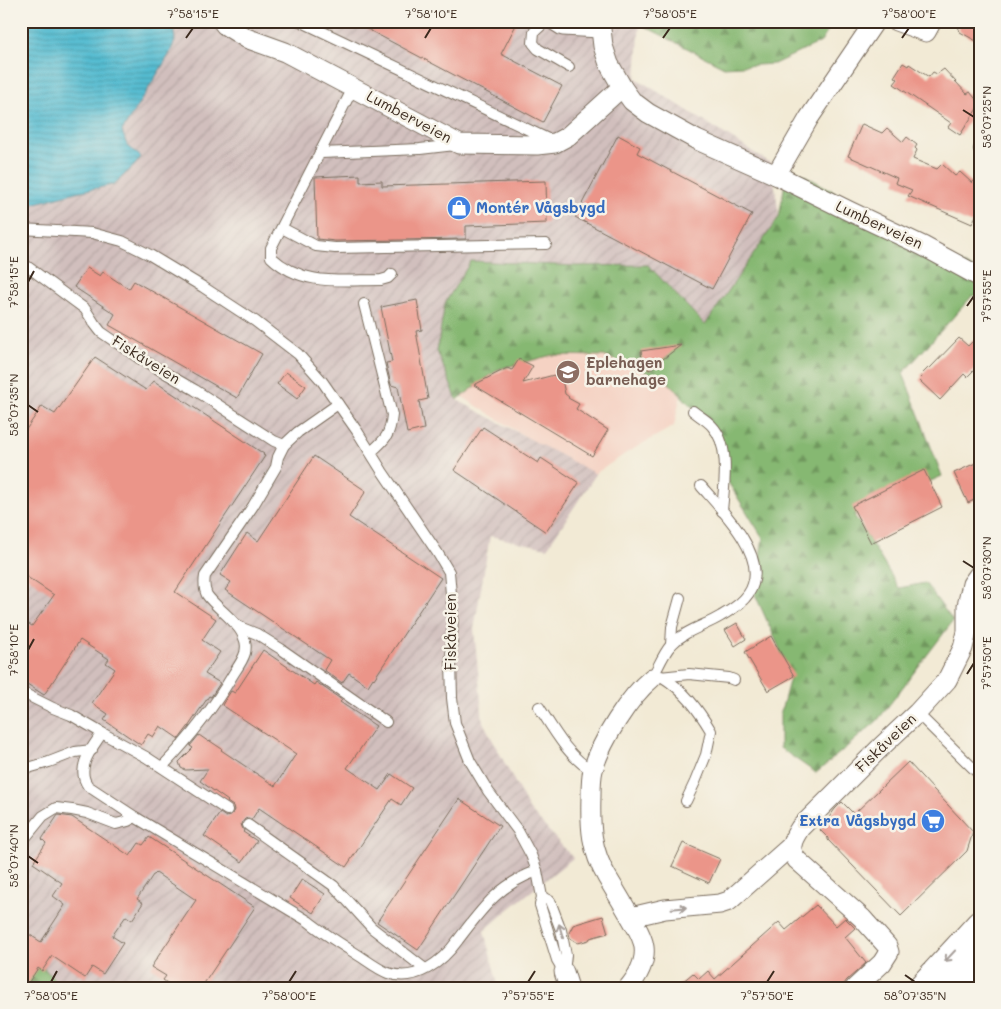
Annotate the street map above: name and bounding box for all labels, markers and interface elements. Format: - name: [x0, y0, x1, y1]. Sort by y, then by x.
- text: 7°58'15"E: [167, 5, 219, 21]
- text: 7°58'10"E: [405, 5, 457, 21]
- text: 7°58'05"E: [643, 5, 697, 21]
- text: 7°58'00"E: [882, 5, 936, 21]
- street label: Lumberveien: [363, 85, 456, 147]
- text: 58°07'25"N: [978, 86, 994, 148]
- shop icon: Montér Vågsbygd: [446, 195, 472, 221]
- street label: Lumberveien: [833, 195, 926, 253]
- place label: Montér Vågsbygd: [476, 197, 606, 217]
- text: 7°58'15"E: [5, 256, 21, 308]
- text: 7°57'55"E: [978, 270, 994, 322]
- street label: Fiskåveien: [109, 330, 184, 388]
- place label: Eplehagen barnehage: [586, 352, 666, 389]
- school or university icon: Eplehagen barnehage: [555, 359, 581, 385]
- text: 58°07'35"N: [5, 374, 21, 436]
- text: 58°07'30"N: [978, 536, 994, 600]
- street label: Fiskåveien: [440, 594, 460, 670]
- text: 7°58'10"E: [5, 624, 21, 676]
- text: 7°57'50"E: [978, 636, 994, 690]
- street label: Fiskåveien: [851, 708, 920, 776]
- supermarket icon: Extra Vågsbygd: [920, 808, 946, 834]
- place label: Extra Vågsbygd: [799, 810, 917, 830]
- text: 58°07'40"N: [5, 824, 21, 888]
- one-way arrow: [670, 903, 686, 913]
- one-way arrow: [555, 924, 565, 940]
- one-way arrow: [944, 950, 956, 963]
- text: 7°58'05"E: [24, 987, 78, 1003]
- text: 7°58'00"E: [262, 987, 316, 1003]
- text: 7°57'55"E: [502, 987, 554, 1003]
- text: 7°57'50"E: [740, 987, 794, 1003]
- text: 58°07'35"N: [884, 987, 946, 1003]

